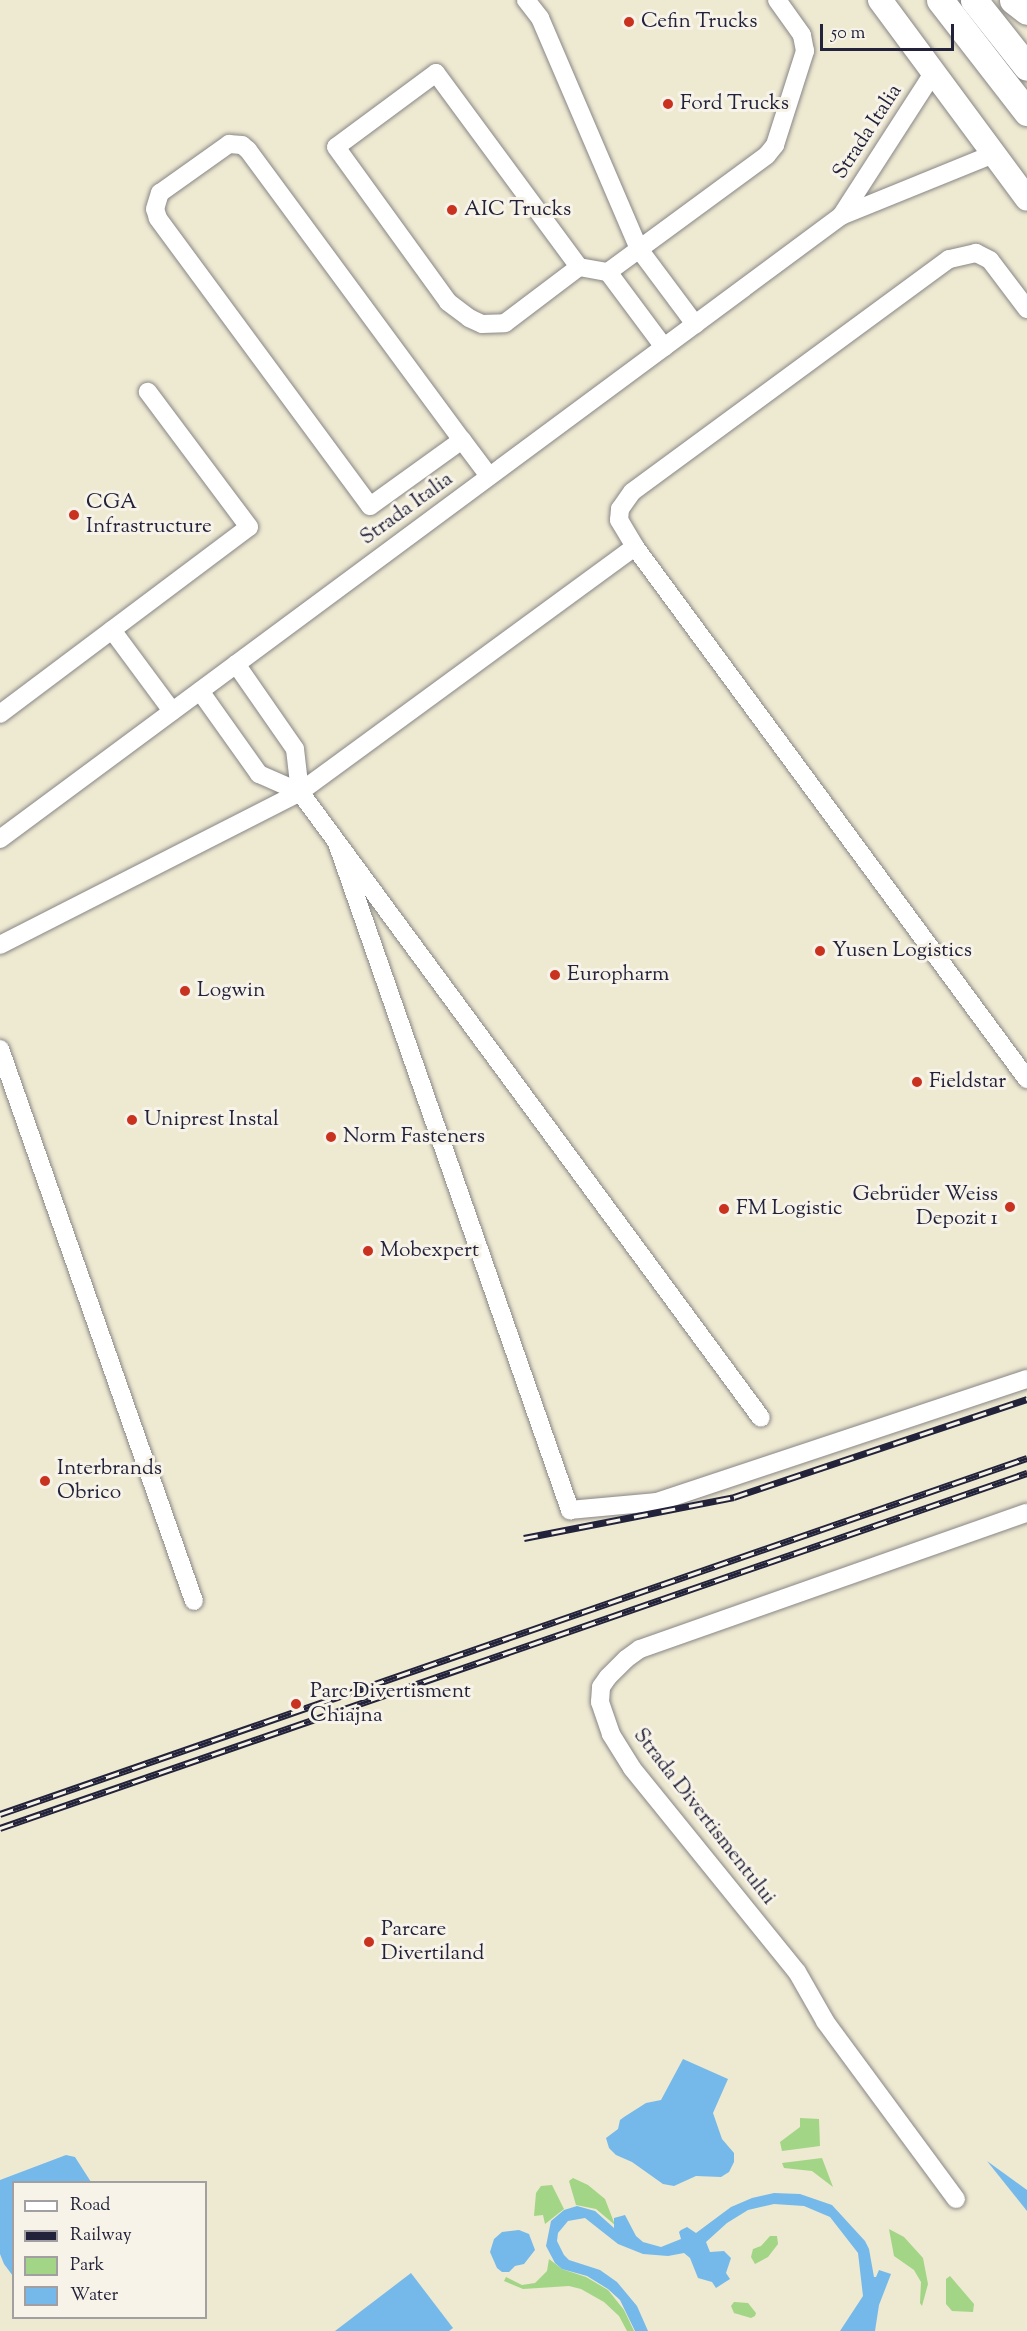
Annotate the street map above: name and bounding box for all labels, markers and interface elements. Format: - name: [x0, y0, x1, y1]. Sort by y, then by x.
- place label: Cefin Trucks: [641, 9, 757, 35]
- scale bar: [823, 12, 956, 50]
- marker: Cefin Trucks: [622, 15, 636, 29]
- text: 50 m: [831, 21, 865, 47]
- street label: Strada Italia: [828, 80, 908, 184]
- place label: Ford Trucks: [680, 91, 789, 117]
- marker: Ford Trucks: [661, 97, 675, 111]
- place label: AIC Trucks: [464, 197, 571, 223]
- marker: AIC Trucks: [445, 203, 459, 217]
- street label: Strada Italia: [356, 467, 458, 551]
- place label: CGA Infrastructure: [86, 490, 212, 540]
- marker: CGA Infrastructure: [67, 508, 81, 522]
- place label: Yusen Logistics: [832, 938, 972, 964]
- marker: Yusen Logistics: [813, 944, 827, 958]
- place label: Europharm: [567, 962, 669, 988]
- marker: Europharm: [548, 968, 562, 982]
- place label: Logwin: [197, 978, 265, 1004]
- marker: Logwin: [178, 984, 192, 998]
- place label: Fieldstar: [929, 1069, 1006, 1095]
- marker: Fieldstar: [910, 1075, 924, 1089]
- place label: Uniprest Instal: [144, 1107, 279, 1133]
- marker: Uniprest Instal: [125, 1113, 139, 1127]
- place label: Norm Fasteners: [343, 1124, 485, 1150]
- marker: Norm Fasteners: [324, 1130, 338, 1144]
- place label: Gebrüder Weiss Depozit 1: [852, 1182, 998, 1232]
- place label: FM Logistic: [736, 1196, 843, 1222]
- marker: Gebrüder Weiss Depozit 1: [1003, 1200, 1017, 1214]
- marker: FM Logistic: [717, 1202, 731, 1216]
- place label: Mobexpert: [380, 1238, 479, 1264]
- marker: Mobexpert: [361, 1244, 375, 1258]
- place label: Interbrands Obrico: [57, 1456, 162, 1506]
- marker: Interbrands Obrico: [38, 1474, 52, 1488]
- place label: Parc Divertisment Chiajna: [310, 1679, 471, 1729]
- marker: Parc Divertisment Chiajna: [287, 1695, 305, 1713]
- street label: Strada Divertismentului: [627, 1724, 781, 1910]
- place label: Parcare Divertiland: [381, 1917, 484, 1967]
- marker: Parcare Divertiland: [362, 1935, 376, 1949]
- legend: [12, 2181, 207, 2319]
- text: Road: [70, 2193, 110, 2219]
- text: Railway: [70, 2223, 132, 2249]
- text: Park: [70, 2253, 104, 2279]
- text: Water: [70, 2283, 118, 2309]

